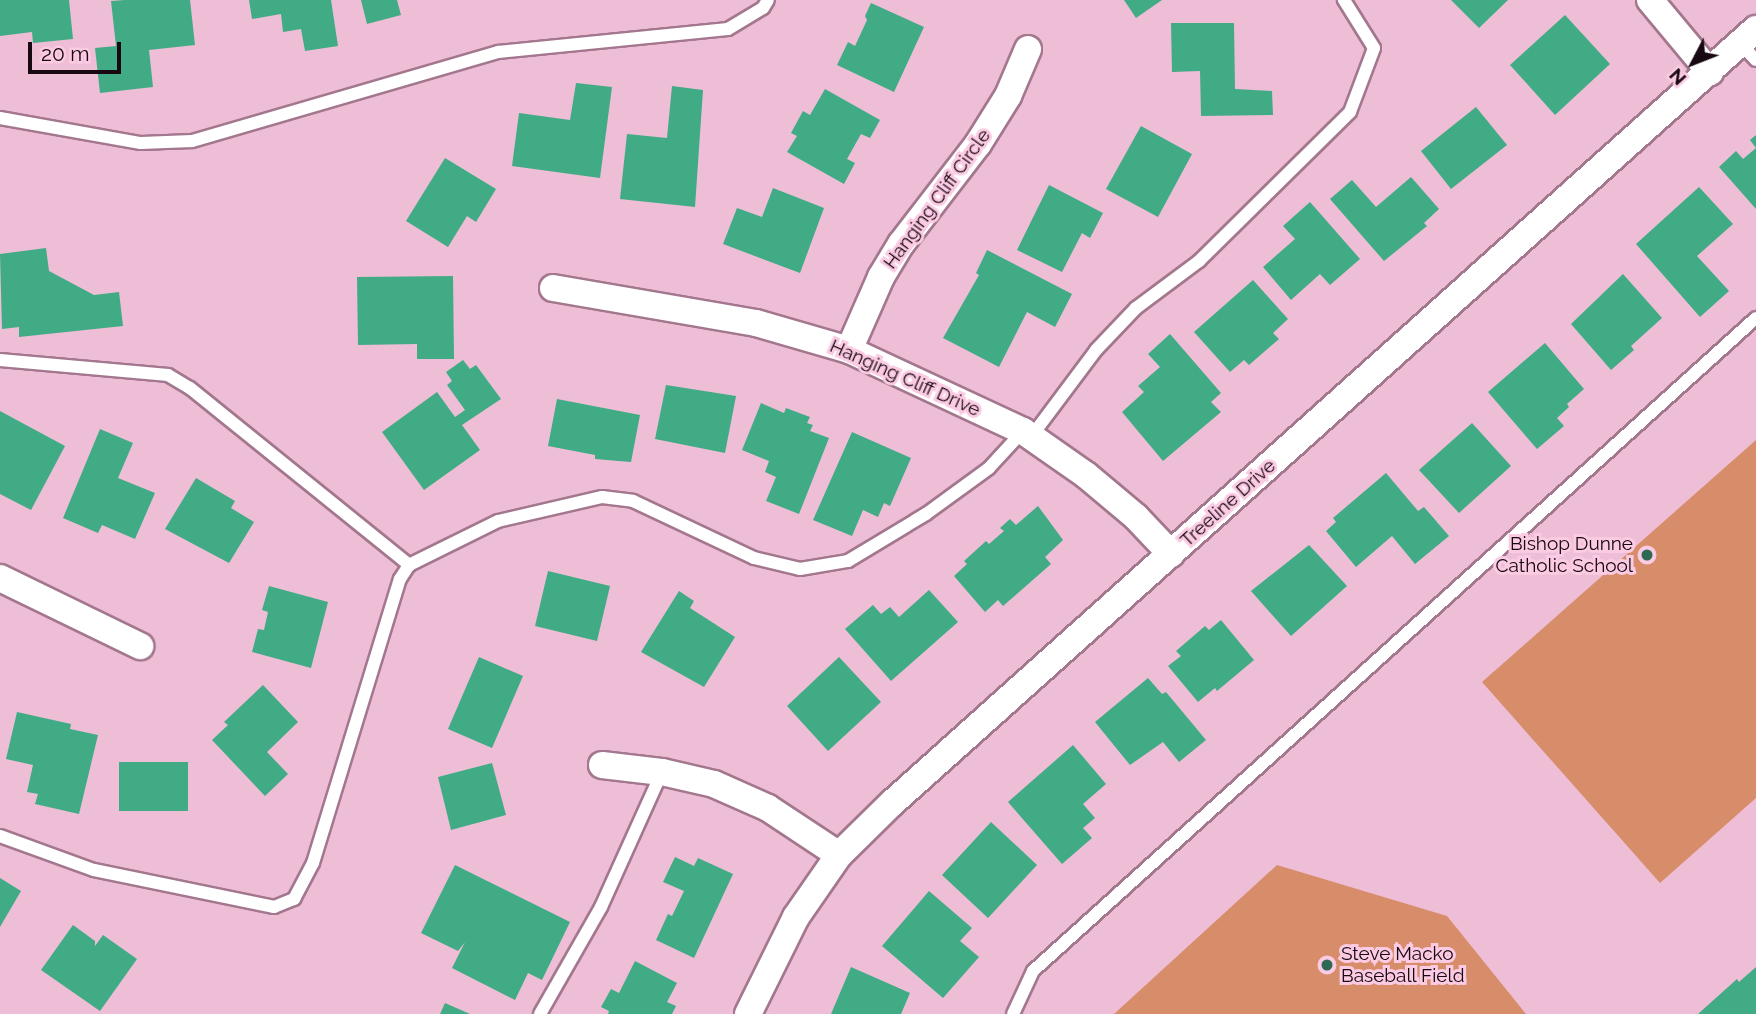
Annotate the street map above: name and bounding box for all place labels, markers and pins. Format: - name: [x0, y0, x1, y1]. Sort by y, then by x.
- place label: Bishop Dunne Catholic School: [1496, 533, 1633, 577]
- marker: Bishop Dunne Catholic School: [1639, 547, 1655, 563]
- place label: Steve Macko Baseball Field: [1341, 943, 1465, 987]
- marker: Steve Macko Baseball Field: [1319, 957, 1335, 973]

